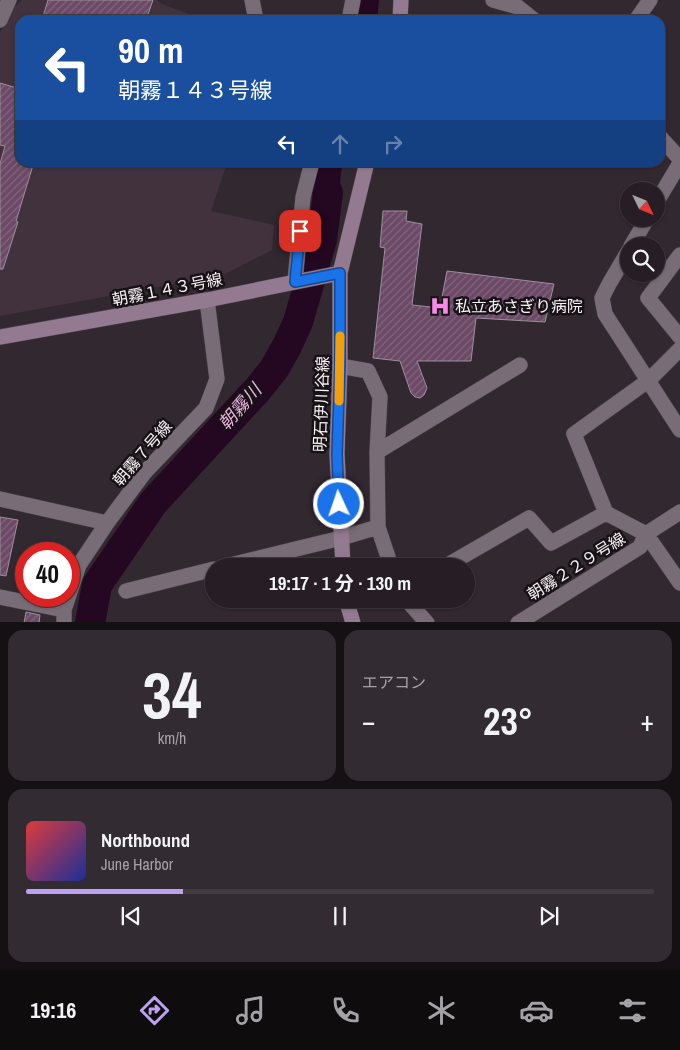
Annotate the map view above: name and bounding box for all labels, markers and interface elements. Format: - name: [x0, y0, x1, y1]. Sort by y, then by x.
- text: 90 m: [118, 27, 183, 74]
- icon: left: [35, 35, 100, 100]
- text: 朝霧１４３号線: [118, 75, 272, 105]
- icon: left: [273, 130, 301, 158]
- icon: ahead: [326, 130, 354, 158]
- icon: right: [379, 130, 407, 158]
- north arrow: [620, 182, 665, 228]
- map controls: [620, 182, 665, 282]
- pin: [279, 210, 321, 252]
- icon: arrive: [286, 217, 314, 245]
- button: search: [620, 237, 665, 282]
- street label: 朝霧１４３号線: [110, 268, 224, 310]
- hospital icon: 私立あさぎり病院: [429, 295, 451, 317]
- place label: 私立あさぎり病院: [455, 295, 583, 317]
- street label: 明石伊川谷線: [308, 356, 334, 452]
- water label: 朝霧川: [212, 377, 268, 435]
- street label: 朝霧７号線: [107, 416, 177, 490]
- position arrow: [312, 477, 364, 529]
- street label: 朝霧２２９号線: [523, 527, 629, 605]
- speed limit sign: 40: [15, 542, 80, 607]
- text: 19:17 · 1 分 · 130 m: [269, 570, 411, 596]
- text: 34: [142, 651, 202, 738]
- text: エアコン: [362, 671, 426, 693]
- text: 23°: [483, 696, 533, 747]
- text: −: [362, 702, 375, 740]
- text: +: [641, 702, 654, 740]
- text: km/h: [158, 727, 186, 749]
- text: Northbound: [101, 827, 190, 853]
- text: June Harbor: [101, 853, 173, 875]
- icon: previous: [117, 902, 145, 930]
- icon: pause: [326, 902, 354, 930]
- icon: next: [535, 902, 563, 930]
- icon: directions: [137, 993, 172, 1028]
- icon: music: [233, 993, 268, 1028]
- icon: phone: [328, 993, 363, 1028]
- icon: climate: [424, 993, 459, 1028]
- icon: car: [519, 993, 554, 1028]
- icon: filters: [615, 993, 650, 1028]
- text: 19:16: [30, 995, 76, 1025]

